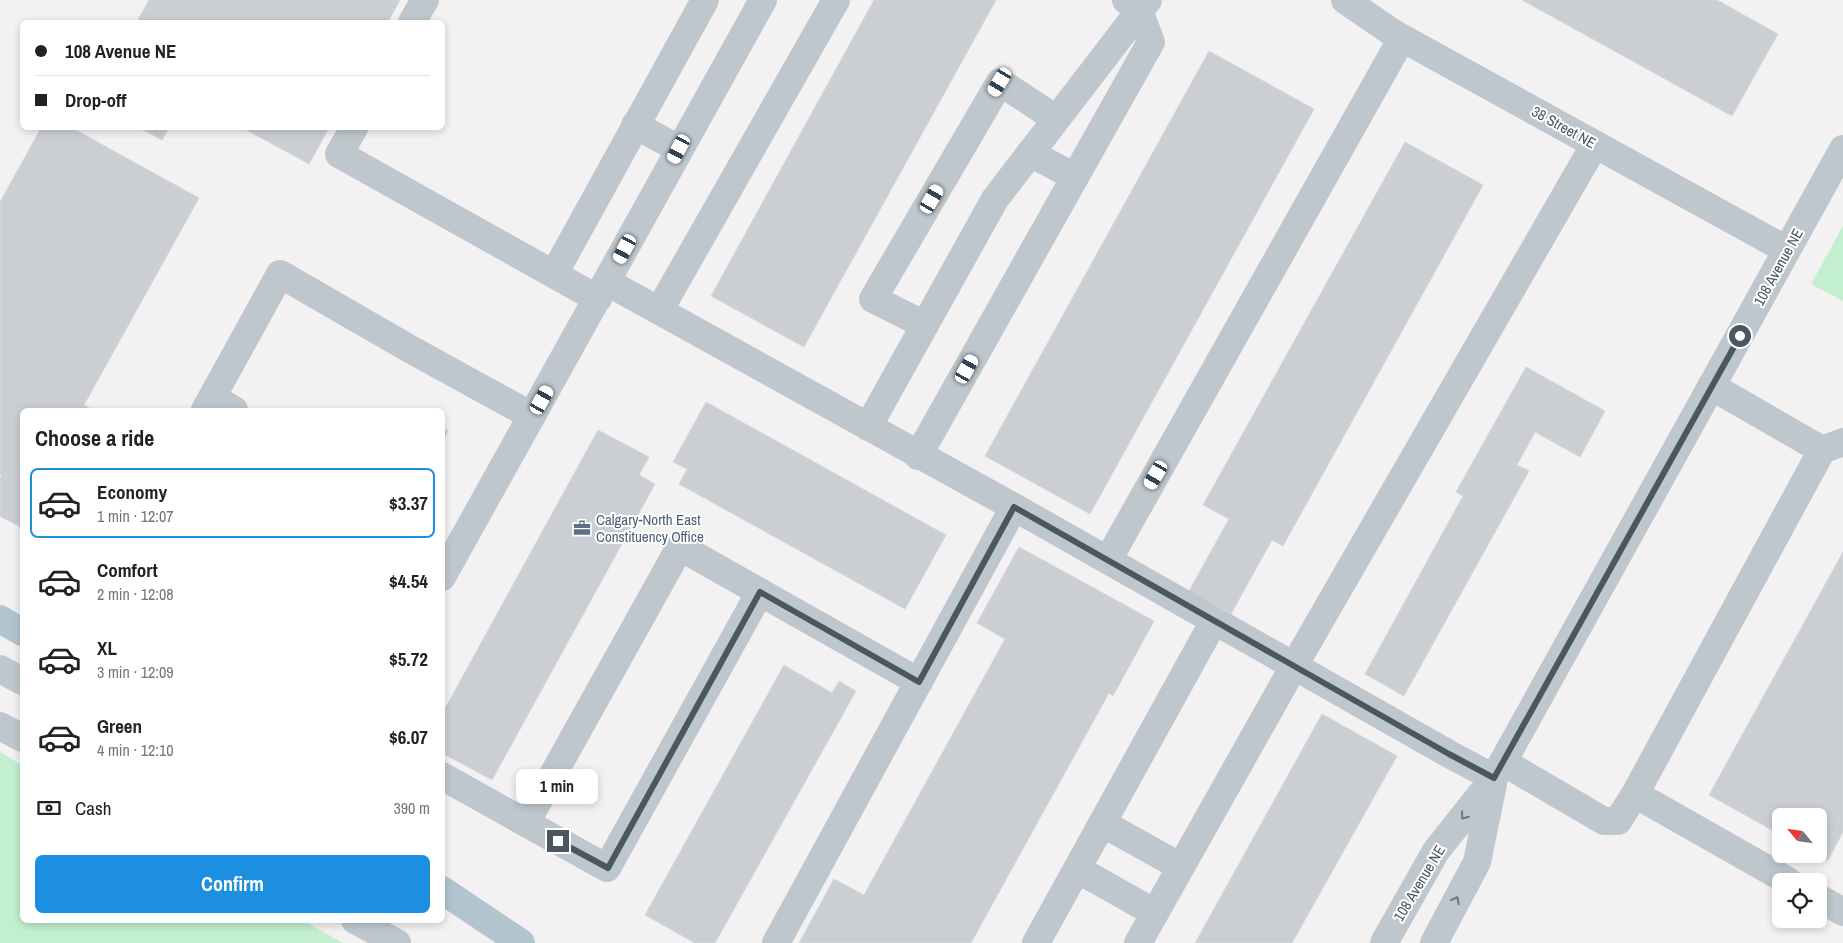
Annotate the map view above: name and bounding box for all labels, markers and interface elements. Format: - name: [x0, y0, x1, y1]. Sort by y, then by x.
- text: 108 Avenue NE: [65, 38, 176, 64]
- car: [985, 65, 1014, 99]
- text: Drop-off: [65, 87, 126, 113]
- street label: 38 Street NE: [1528, 101, 1600, 153]
- car: [665, 132, 692, 166]
- car: [918, 182, 945, 216]
- street label: 108 Avenue NE: [1748, 225, 1808, 309]
- car: [611, 232, 638, 266]
- route start: [1729, 325, 1751, 347]
- car: [953, 352, 980, 386]
- car: [528, 383, 555, 417]
- text: Choose a ride: [35, 423, 154, 453]
- car: [1142, 458, 1169, 492]
- text: Economy: [97, 479, 167, 505]
- icon: car: [37, 481, 82, 526]
- text: $3.37: [389, 490, 428, 516]
- text: 1 min · 12:07: [97, 505, 174, 527]
- place label: Calgary-North East Constituency Office: [596, 509, 704, 547]
- office icon: Calgary-North East Constituency Office: [572, 518, 592, 538]
- text: Comfort: [97, 557, 158, 583]
- icon: car: [37, 559, 82, 604]
- text: $4.54: [389, 568, 428, 594]
- text: 2 min · 12:08: [97, 583, 174, 605]
- text: XL: [97, 635, 117, 661]
- icon: car: [37, 637, 82, 682]
- text: $5.72: [389, 646, 428, 672]
- text: 3 min · 12:09: [97, 661, 174, 683]
- text: Green: [97, 713, 142, 739]
- icon: car: [37, 715, 82, 760]
- text: $6.07: [389, 724, 428, 750]
- text: 4 min · 12:10: [97, 739, 174, 761]
- callout: 1 min: [517, 768, 599, 804]
- text: 1 min: [540, 775, 574, 797]
- icon: cash: [35, 794, 63, 822]
- text: Cash: [75, 795, 111, 821]
- text: 390 m: [394, 797, 430, 819]
- north arrow: [1772, 808, 1828, 862]
- map controls: [1772, 808, 1827, 928]
- one-way arrow: [1461, 810, 1469, 819]
- route end: [547, 830, 569, 852]
- street label: 108 Avenue NE: [1388, 841, 1450, 925]
- button: Confirm: [35, 855, 430, 913]
- button: locate: [1772, 873, 1827, 928]
- one-way arrow: [1450, 896, 1460, 905]

